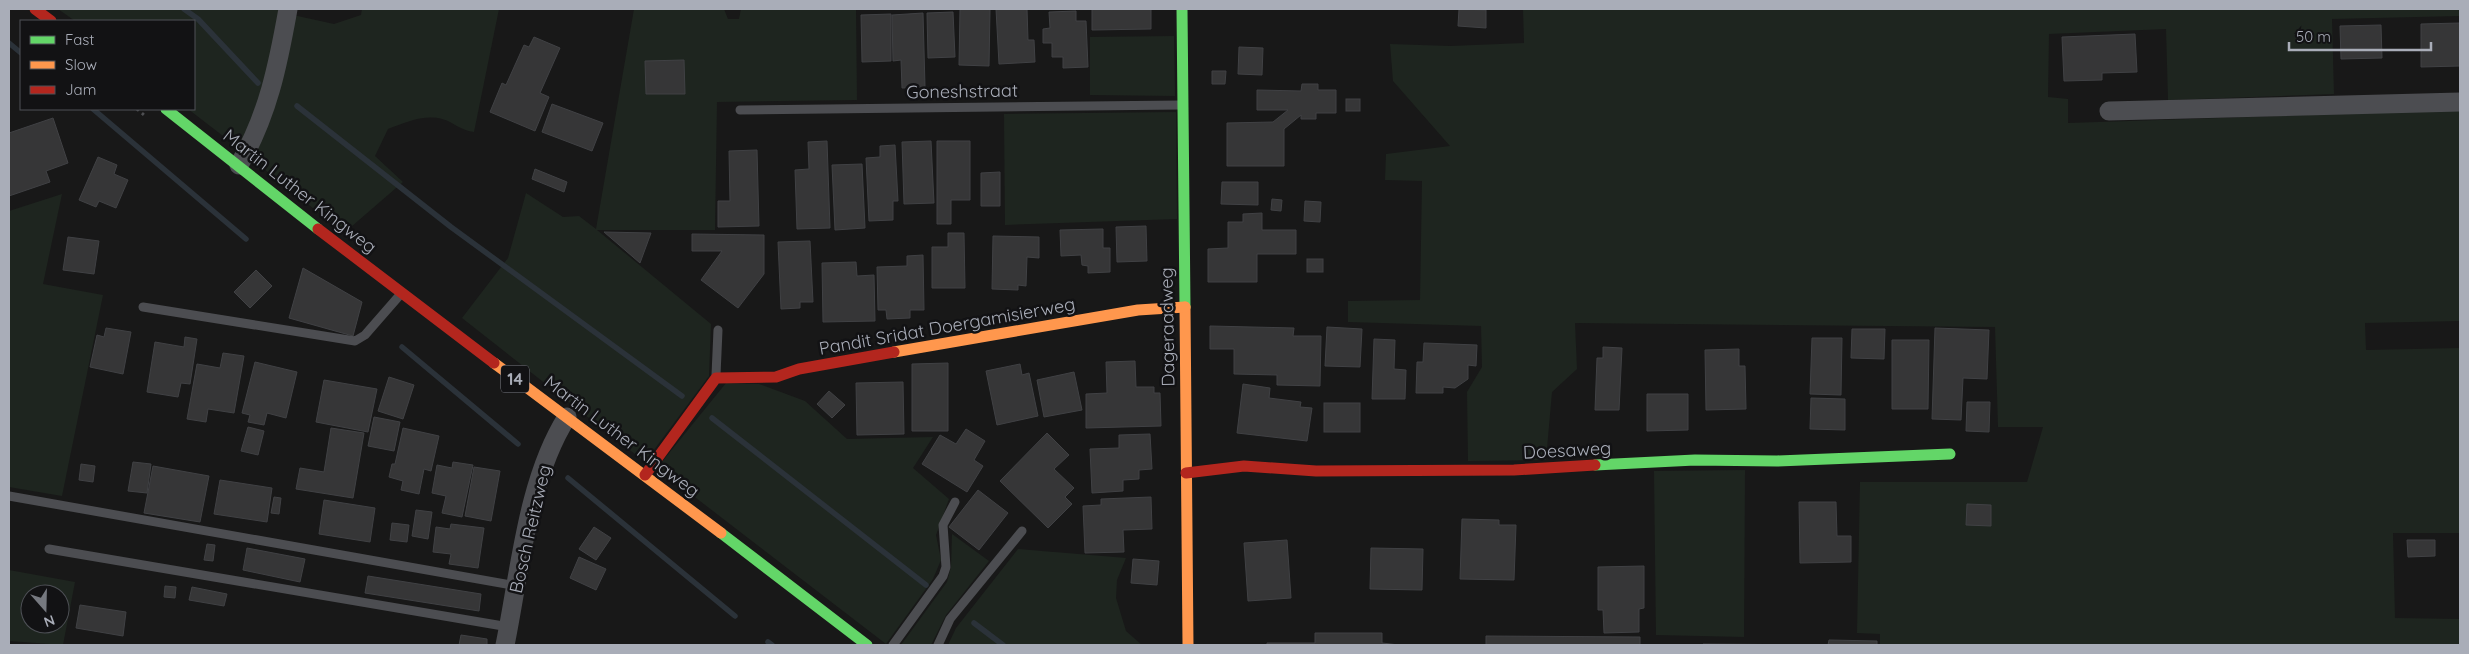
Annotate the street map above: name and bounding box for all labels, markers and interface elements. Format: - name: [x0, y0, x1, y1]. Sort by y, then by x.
- legend: [20, 20, 195, 110]
- scale bar: [2289, 20, 2432, 52]
- text: 50 m: [2296, 27, 2331, 46]
- text: Fast: [65, 30, 94, 49]
- text: Slow: [65, 55, 97, 74]
- street label: Goneshstraat: [906, 79, 1018, 103]
- text: Jam: [65, 80, 96, 99]
- street label: Martin Luther Kingweg: [219, 124, 381, 258]
- street label: Dageraadweg: [1154, 267, 1180, 387]
- street label: Pandit Sridat Doergamisierweg: [817, 292, 1077, 360]
- road number: 14: [501, 366, 529, 392]
- street label: Martin Luther Kingweg: [540, 370, 704, 502]
- street label: Doesaweg: [1522, 436, 1612, 464]
- street label: Bosch Reitzweg: [504, 463, 556, 595]
- north arrow: [20, 584, 70, 634]
- text: N: [42, 611, 57, 631]

